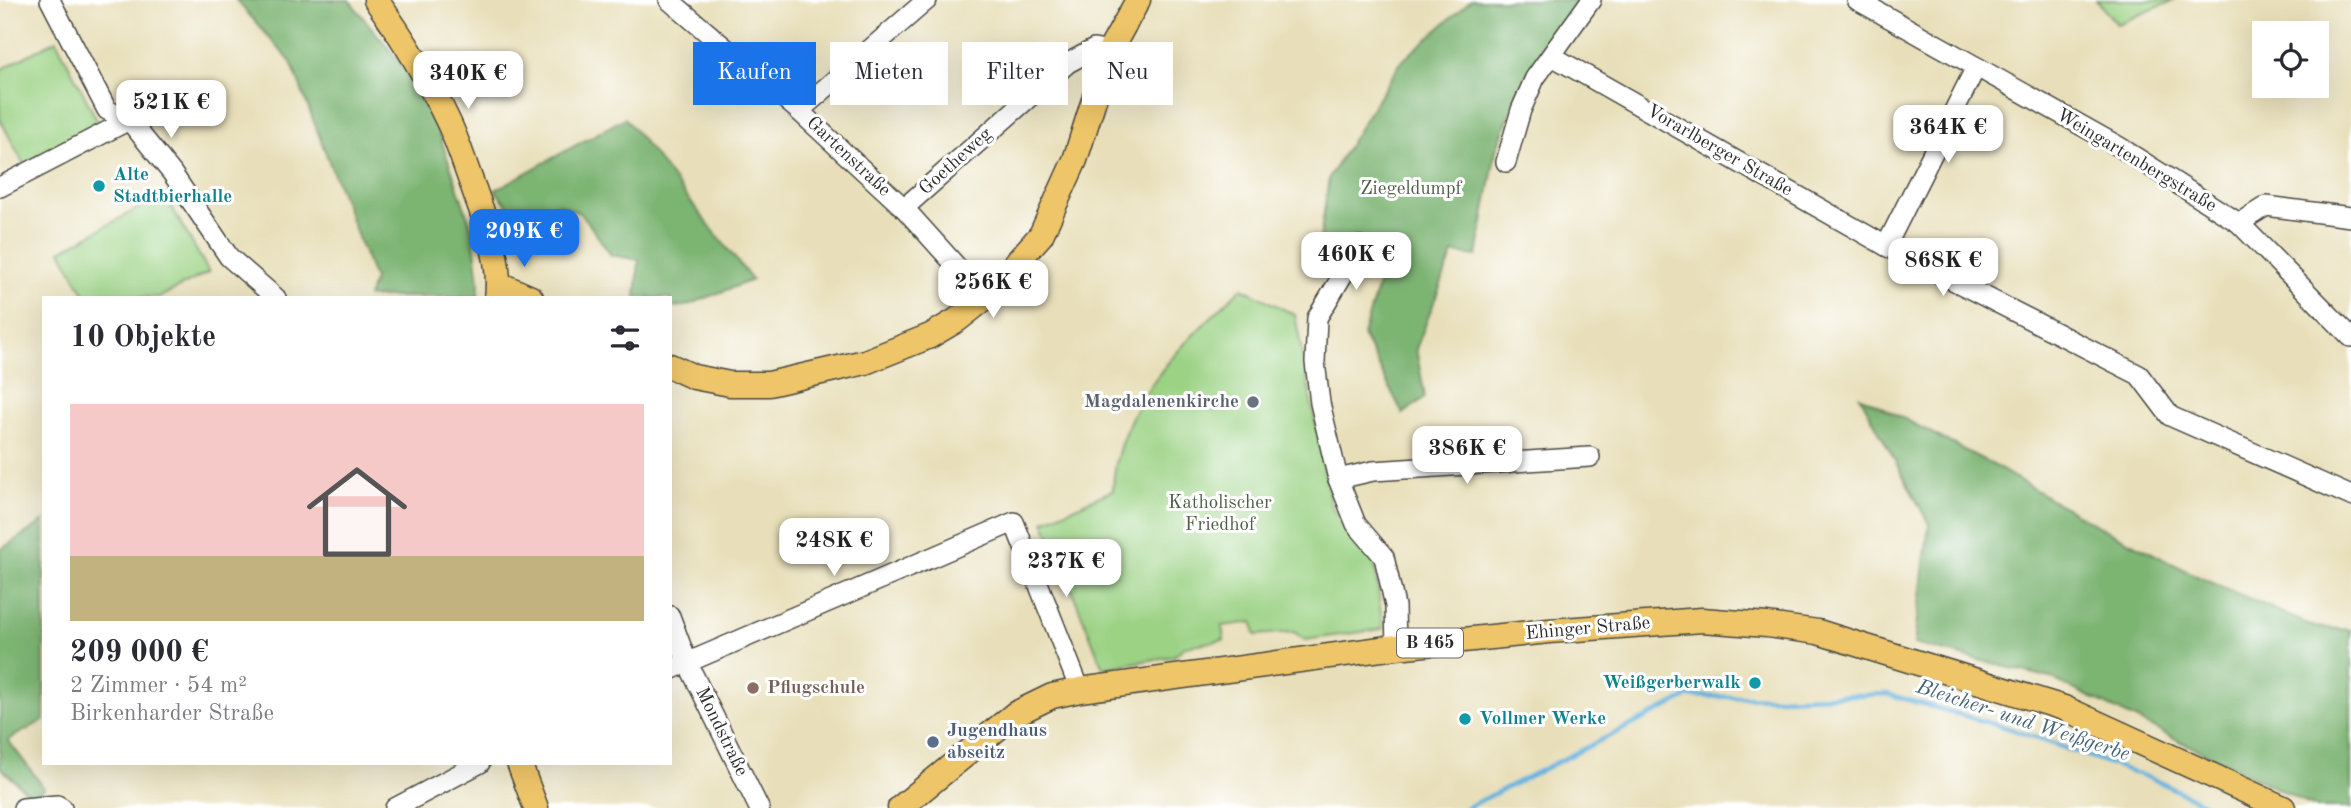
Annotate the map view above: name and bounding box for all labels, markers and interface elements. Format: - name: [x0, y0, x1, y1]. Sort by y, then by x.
- map controls: [2252, 21, 2329, 98]
- button: locate: [2252, 21, 2329, 98]
- chip: Kaufen: [693, 42, 816, 105]
- chip: Mieten: [830, 42, 948, 105]
- chip: Filter: [962, 42, 1068, 105]
- chip: Neu: [1082, 42, 1173, 105]
- pin: 340K €: [411, 52, 525, 111]
- text: 340K €: [429, 62, 507, 85]
- pin: 521K €: [114, 80, 228, 140]
- text: 521K €: [132, 91, 210, 114]
- street label: Vorarlberger Straße: [1643, 102, 1795, 200]
- pin: 364K €: [1891, 106, 2005, 165]
- street label: Weingartenbergstraße: [2053, 106, 2219, 216]
- street label: Gartenstraße: [802, 113, 894, 201]
- text: 364K €: [1909, 116, 1987, 139]
- street label: Goetheweg: [916, 124, 996, 199]
- place label: Alte Stadtbierhalle: [113, 166, 232, 207]
- marker: Alte Stadtbierhalle: [91, 178, 107, 194]
- park label: Ziegeldumpf: [1360, 180, 1463, 199]
- pin: 209K €: [467, 210, 581, 269]
- text: 209K €: [485, 220, 563, 243]
- pin: 460K €: [1299, 232, 1413, 292]
- pin: 868K €: [1886, 238, 2000, 298]
- text: 460K €: [1317, 243, 1395, 266]
- text: 868K €: [1904, 249, 1982, 272]
- pin: 256K €: [936, 260, 1050, 320]
- text: 256K €: [954, 271, 1032, 294]
- icon: filters: [606, 319, 644, 357]
- text: 10 Objekte: [70, 323, 216, 353]
- place label: Magdalenenkirche: [1084, 393, 1239, 412]
- marker: Magdalenenkirche: [1245, 394, 1261, 410]
- pin: 386K €: [1410, 426, 1524, 486]
- text: 386K €: [1428, 437, 1506, 460]
- icon: home: [294, 449, 420, 575]
- park label: Katholischer Friedhof: [1168, 494, 1272, 535]
- pin: 248K €: [777, 518, 891, 578]
- text: 248K €: [795, 529, 873, 552]
- pin: 237K €: [1009, 540, 1123, 599]
- text: 237K €: [1027, 550, 1105, 573]
- street label: Ehinger Straße: [1525, 614, 1651, 644]
- road number: B 465: [1397, 628, 1463, 658]
- text: 209 000 €: [70, 638, 209, 668]
- text: 2 Zimmer · 54 m²: [70, 674, 247, 697]
- place label: Weißgerberwalk: [1602, 674, 1741, 693]
- marker: Weißgerberwalk: [1747, 675, 1763, 691]
- water label: Bleicher- und Weißgerbe: [1913, 676, 2132, 765]
- place label: Pflugschule: [767, 679, 865, 698]
- marker: Pflugschule: [745, 680, 761, 696]
- street label: Mondstraße: [691, 685, 751, 779]
- text: Birkenharder Straße: [70, 702, 274, 725]
- place label: Vollmer Werke: [1479, 710, 1606, 729]
- marker: Vollmer Werke: [1457, 711, 1473, 727]
- place label: Jugendhaus abseitz: [947, 722, 1047, 763]
- marker: Jugendhaus abseitz: [925, 734, 941, 750]

